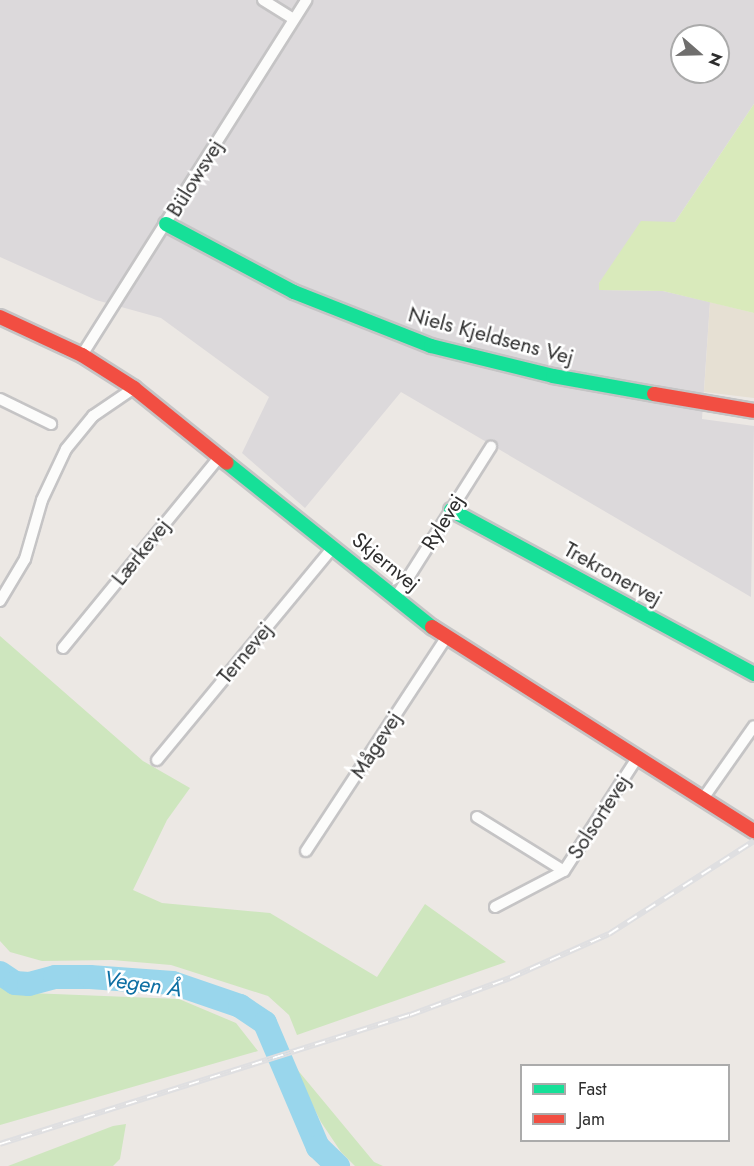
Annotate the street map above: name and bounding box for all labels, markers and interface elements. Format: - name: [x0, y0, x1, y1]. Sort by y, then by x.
- north arrow: [670, 24, 730, 84]
- text: N: [703, 50, 728, 70]
- street label: Bülowsvej: [161, 135, 229, 221]
- street label: Niels Kjeldsens Vej: [406, 302, 576, 370]
- street label: Rylevej: [416, 489, 470, 555]
- street label: Lærkevej: [107, 514, 175, 590]
- street label: Skjernvej: [347, 527, 425, 597]
- street label: Trekronervej: [560, 537, 666, 611]
- street label: Ternevej: [212, 617, 278, 689]
- street label: Mågevej: [345, 707, 407, 783]
- street label: Solsortevej: [562, 770, 636, 864]
- water label: Vegen Å: [102, 965, 184, 1003]
- legend: [520, 1064, 730, 1142]
- text: Fast: [578, 1076, 607, 1102]
- text: Jam: [578, 1106, 605, 1132]

